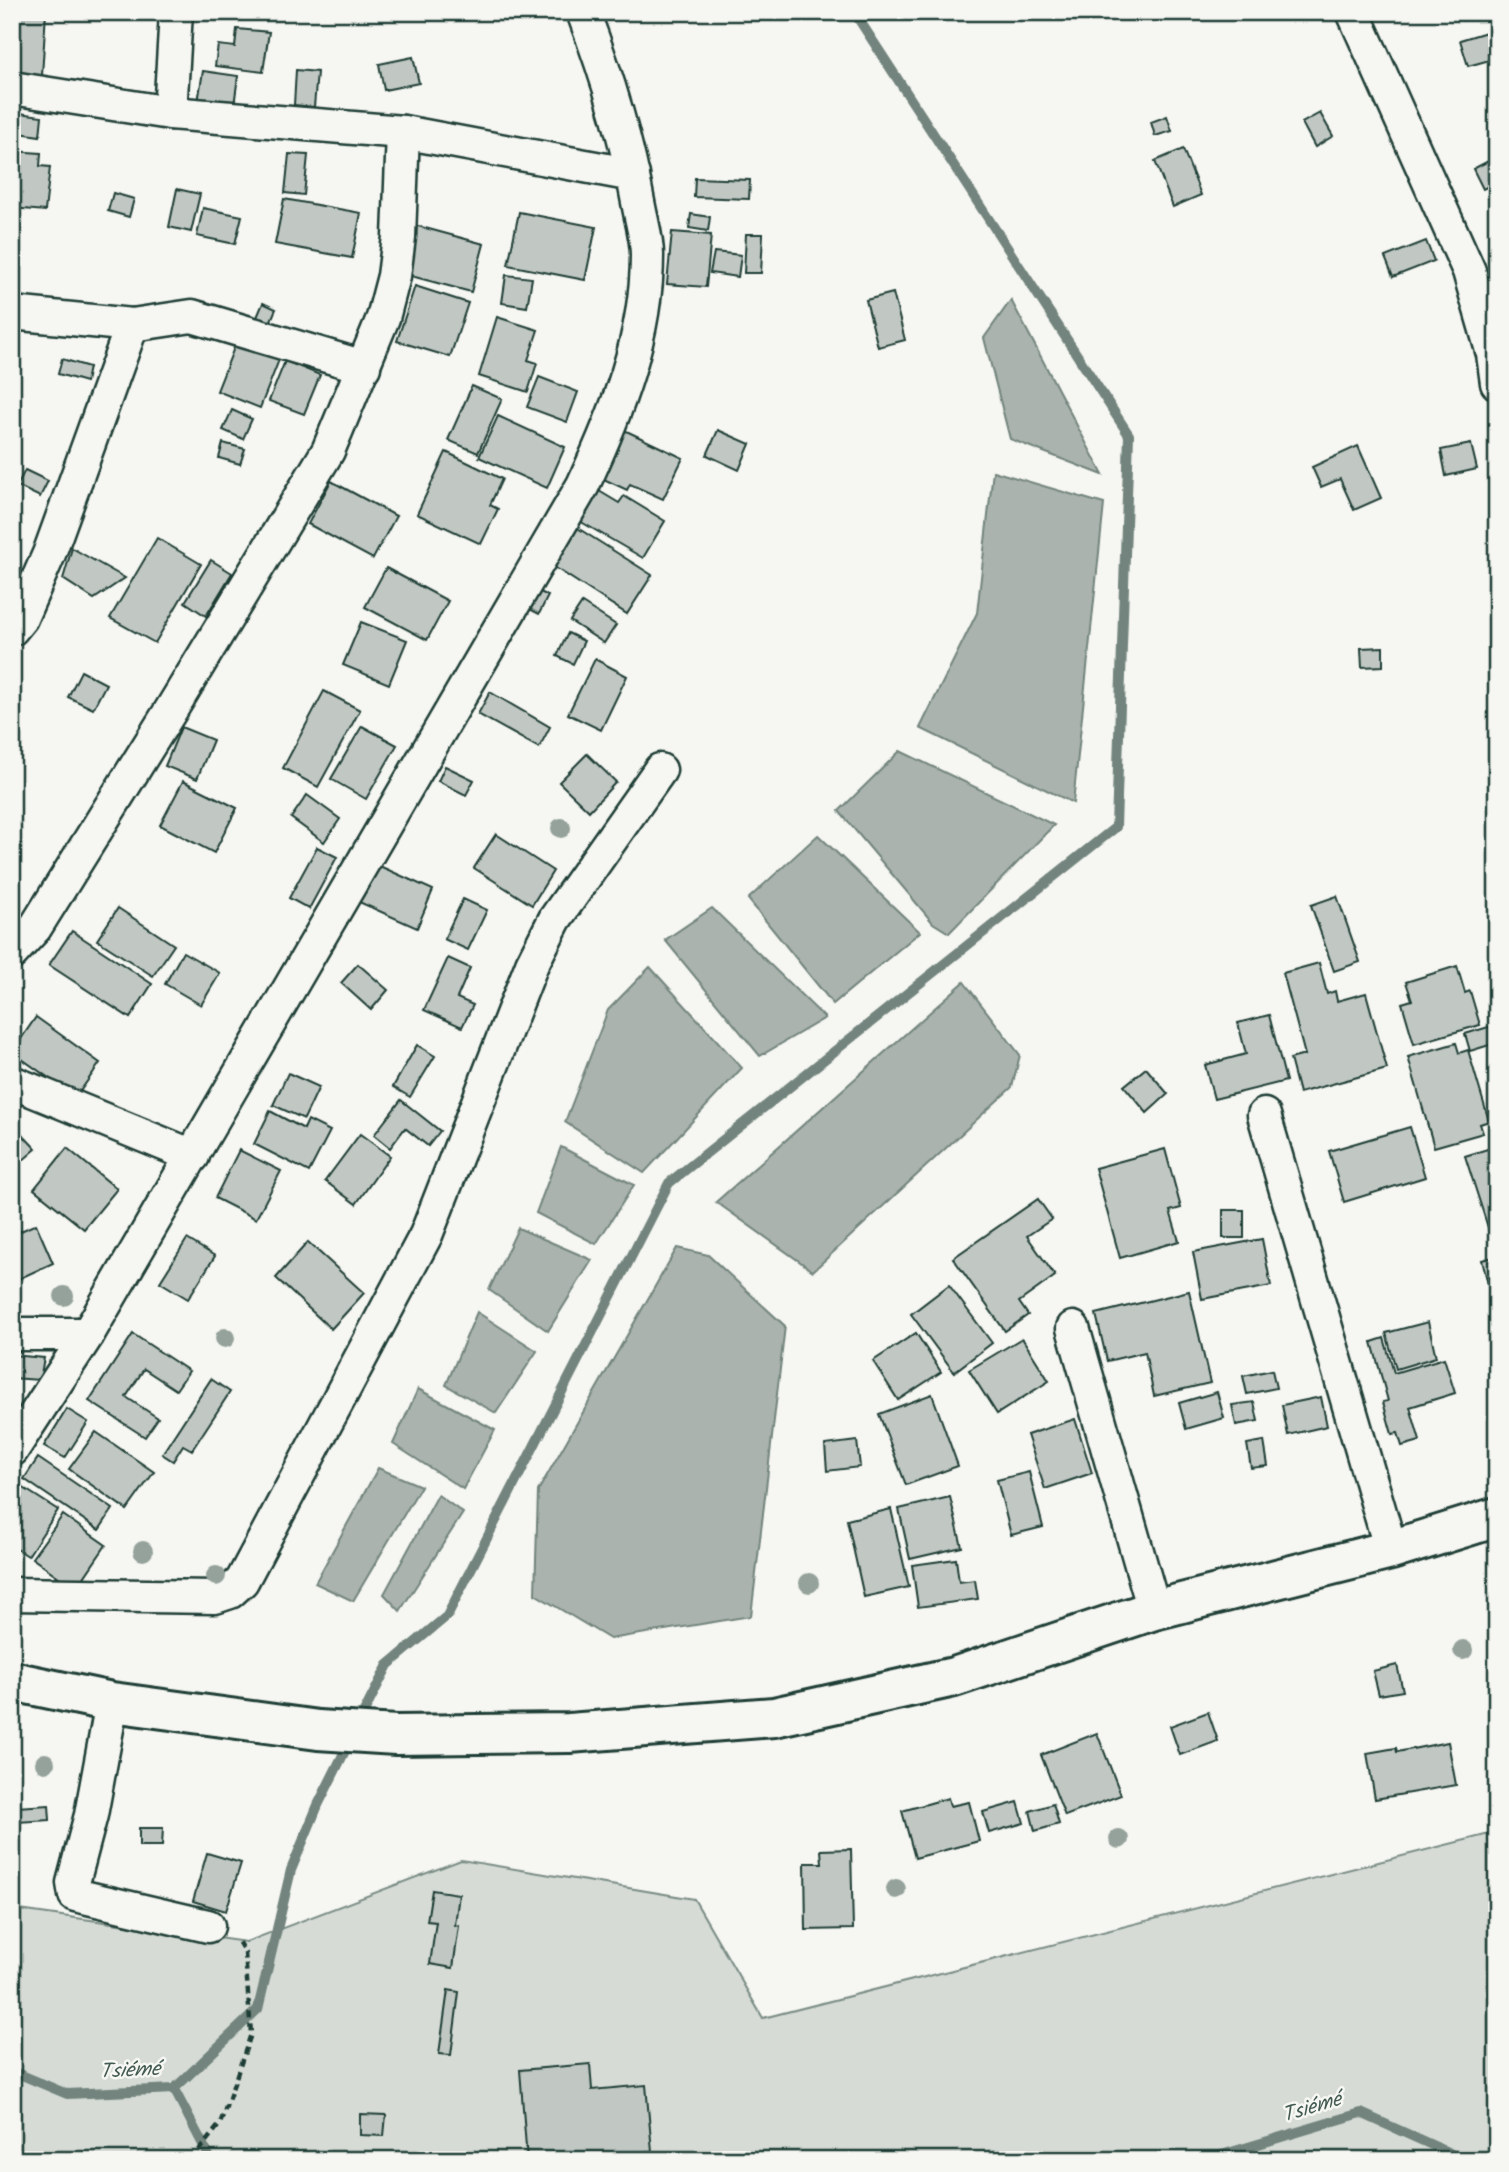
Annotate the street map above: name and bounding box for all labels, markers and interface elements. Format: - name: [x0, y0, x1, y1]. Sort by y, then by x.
- water label: Tsiémé: [99, 2053, 166, 2089]
- water label: Tsiémé: [1278, 2082, 1350, 2133]

